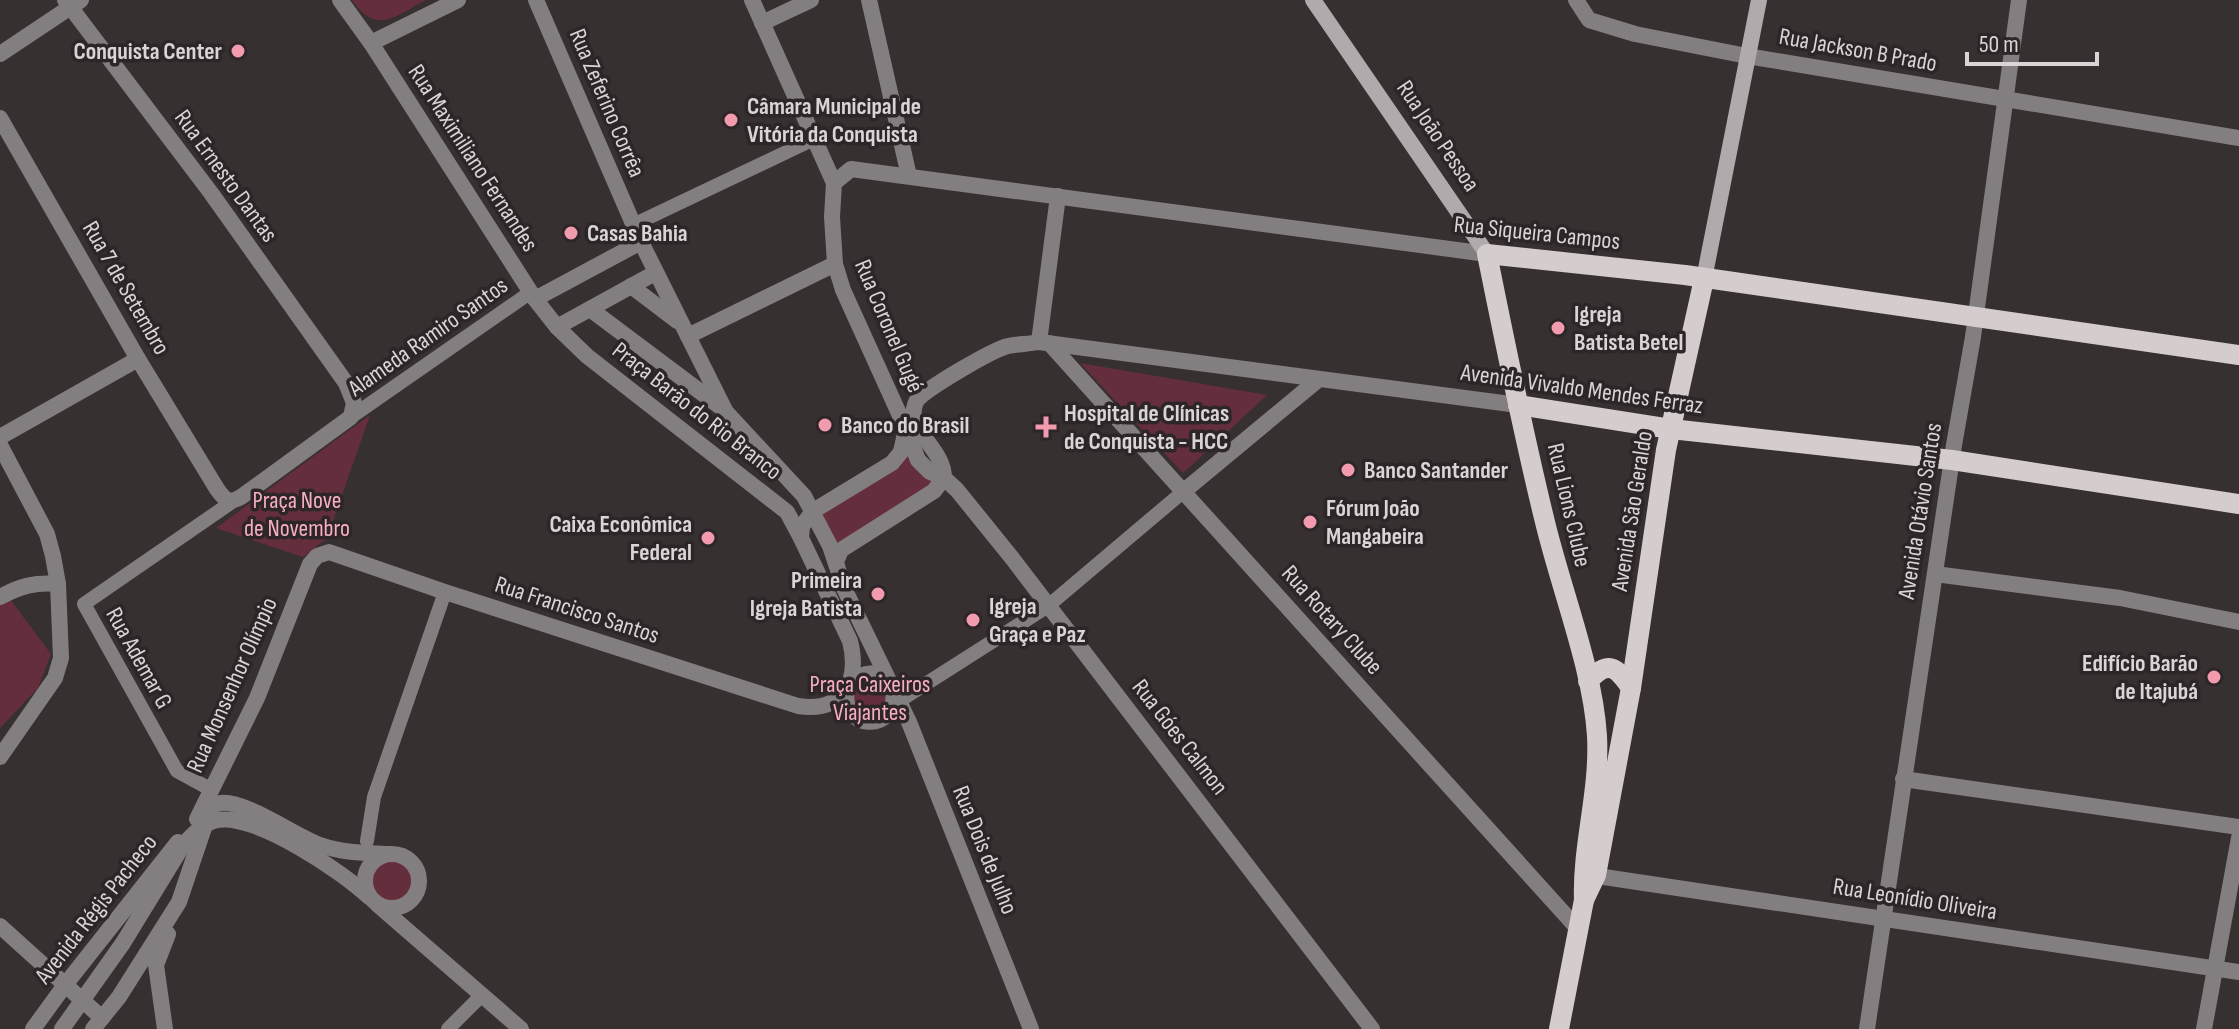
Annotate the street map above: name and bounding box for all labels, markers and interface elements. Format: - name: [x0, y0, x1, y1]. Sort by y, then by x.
- scale bar: [1967, 16, 2097, 66]
- street label: Rua Jackson B Prado: [1777, 22, 1939, 78]
- street label: Rua Zeferino Corrêa: [563, 24, 651, 182]
- text: 50 m: [1979, 30, 2019, 59]
- place label: Conquista Center: [74, 37, 223, 66]
- marker: Conquista Center: [229, 42, 247, 60]
- street label: Rua Maximiliano Fernandes: [402, 59, 544, 257]
- street label: Rua João Pessoa: [1390, 75, 1486, 197]
- place label: Câmara Municipal de Vitória da Conquista: [747, 92, 921, 149]
- street label: Rua Ernesto Dantas: [168, 104, 284, 248]
- marker: Câmara Municipal de Vitória da Conquista: [722, 111, 740, 129]
- street label: Rua Siqueira Campos: [1452, 210, 1622, 256]
- street label: Rua 7 de Setembro: [76, 216, 176, 360]
- place label: Casas Bahia: [587, 219, 688, 248]
- marker: Casas Bahia: [562, 224, 580, 242]
- street label: Rua Coronel Gugé: [848, 255, 930, 397]
- street label: Alameda Ramiro Santos: [342, 271, 513, 403]
- place label: Igreja Batista Betel: [1574, 300, 1683, 357]
- marker: Igreja Batista Betel: [1549, 319, 1567, 337]
- street label: Praça Barão do Rio Branco: [607, 336, 787, 486]
- street label: Avenida Vivaldo Mendes Ferraz: [1458, 358, 1705, 420]
- place label: Hospital de Clínicas de Conquista - HCC: [1064, 399, 1229, 456]
- place label: Banco do Brasil: [841, 411, 969, 440]
- marker: Banco do Brasil: [816, 416, 834, 434]
- marker: Hospital de Clínicas de Conquista - HCC: [1035, 416, 1057, 438]
- street label: Avenida Otávio Santos: [1892, 421, 1948, 602]
- street label: Avenida São Geraldo: [1605, 429, 1659, 594]
- street label: Rua Lions Clube: [1541, 440, 1597, 570]
- place label: Banco Santander: [1364, 456, 1509, 485]
- marker: Banco Santander: [1339, 461, 1357, 479]
- park label: Praça Nove de Novembro: [244, 486, 350, 543]
- place label: Fórum João Mangabeira: [1326, 494, 1424, 551]
- place label: Caixa Econômica Federal: [549, 510, 692, 567]
- marker: Fórum João Mangabeira: [1301, 513, 1319, 531]
- marker: Caixa Econômica Federal: [699, 529, 717, 547]
- street label: Rua Rotary Clube: [1275, 559, 1389, 681]
- place label: Primeira Igreja Batista: [750, 566, 862, 623]
- street label: Rua Francisco Santos: [491, 570, 663, 650]
- marker: Primeira Igreja Batista: [869, 585, 887, 603]
- place label: Igreja Graça e Paz: [989, 592, 1086, 649]
- street label: Rua Monsenhor Olímpio: [180, 593, 284, 777]
- street label: Rua Ademar G: [99, 602, 179, 714]
- marker: Igreja Graça e Paz: [964, 611, 982, 629]
- place label: Edifício Barão de Itajubá: [2082, 649, 2198, 706]
- marker: Edifício Barão de Itajubá: [2205, 668, 2223, 686]
- park label: Praça Caixeiros Viajantes: [810, 670, 930, 727]
- street label: Rua Góes Calmon: [1126, 673, 1234, 801]
- street label: Rua Dois de Julho: [946, 782, 1024, 918]
- street label: Avenida Régis Pacheco: [28, 829, 163, 990]
- street label: Rua Leonídio Oliveira: [1831, 872, 1999, 926]

